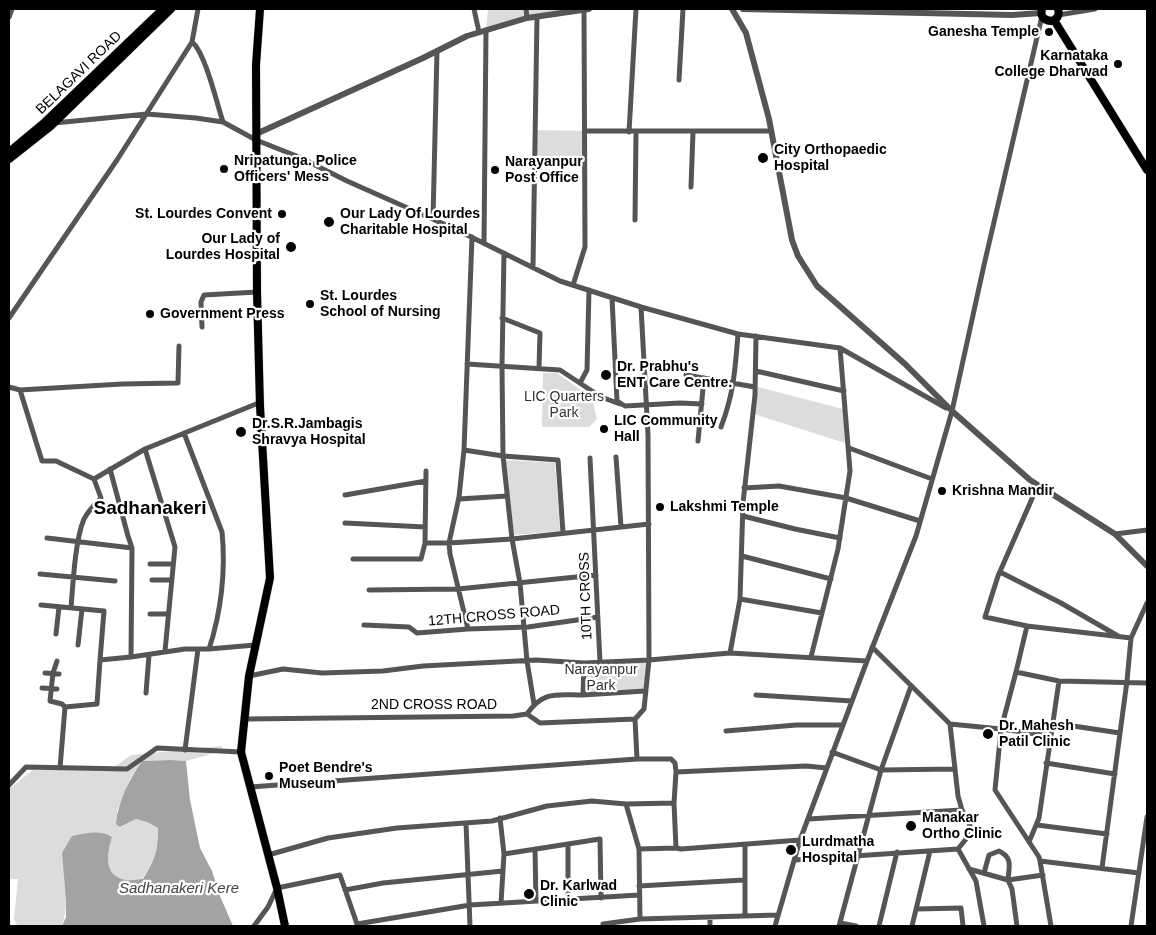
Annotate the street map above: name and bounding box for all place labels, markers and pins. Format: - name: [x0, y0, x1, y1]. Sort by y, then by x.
- place label: Ganesha Temple: [928, 24, 1039, 40]
- marker: Ganesha Temple: [1043, 26, 1055, 38]
- place label: Karnataka College Dharwad: [994, 48, 1108, 80]
- marker: Karnataka College Dharwad: [1112, 58, 1124, 70]
- place label: City Orthopaedic Hospital: [774, 142, 887, 174]
- marker: City Orthopaedic Hospital: [756, 151, 770, 165]
- place label: Nripatunga. Police Officers' Mess: [234, 153, 357, 186]
- place label: Narayanpur Post Office: [505, 154, 583, 186]
- marker: Nripatunga. Police Officers' Mess: [218, 163, 230, 175]
- marker: Narayanpur Post Office: [489, 164, 501, 176]
- place label: St. Lourdes Convent: [135, 206, 272, 222]
- place label: Our Lady Of Lourdes Charitable Hospital: [340, 206, 480, 238]
- marker: St. Lourdes Convent: [276, 208, 288, 220]
- marker: Our Lady Of Lourdes Charitable Hospital: [322, 215, 336, 229]
- place label: Our Lady of Lourdes Hospital: [166, 231, 280, 264]
- marker: Our Lady of Lourdes Hospital: [284, 240, 298, 254]
- place label: St. Lourdes School of Nursing: [320, 288, 441, 321]
- marker: St. Lourdes School of Nursing: [304, 298, 316, 310]
- place label: Government Press: [160, 306, 284, 322]
- marker: Government Press: [144, 308, 156, 320]
- place label: Dr. Prabhu's ENT Care Centre.: [617, 359, 732, 392]
- marker: Dr. Prabhu's ENT Care Centre.: [599, 368, 613, 382]
- place label: LIC Community Hall: [614, 413, 717, 446]
- place label: Dr.S.R.Jambagis Shravya Hospital: [252, 416, 366, 448]
- marker: LIC Community Hall: [598, 423, 610, 435]
- marker: Dr.S.R.Jambagis Shravya Hospital: [234, 425, 248, 439]
- place label: Krishna Mandir: [952, 483, 1054, 499]
- marker: Krishna Mandir: [936, 485, 948, 497]
- place label: Lakshmi Temple: [670, 499, 779, 515]
- marker: Lakshmi Temple: [654, 501, 666, 513]
- place label: Dr. Mahesh Patil Clinic: [999, 718, 1074, 750]
- marker: Dr. Mahesh Patil Clinic: [981, 727, 995, 741]
- place label: Poet Bendre's Museum: [279, 760, 373, 792]
- marker: Poet Bendre's Museum: [263, 770, 275, 782]
- place label: Manakar Ortho Clinic: [922, 810, 1002, 842]
- marker: Manakar Ortho Clinic: [904, 819, 918, 833]
- place label: Lurdmatha Hospital: [802, 834, 874, 866]
- marker: Lurdmatha Hospital: [784, 843, 798, 857]
- place label: Dr. Karlwad Clinic: [540, 878, 617, 910]
- marker: Dr. Karlwad Clinic: [522, 887, 536, 901]

